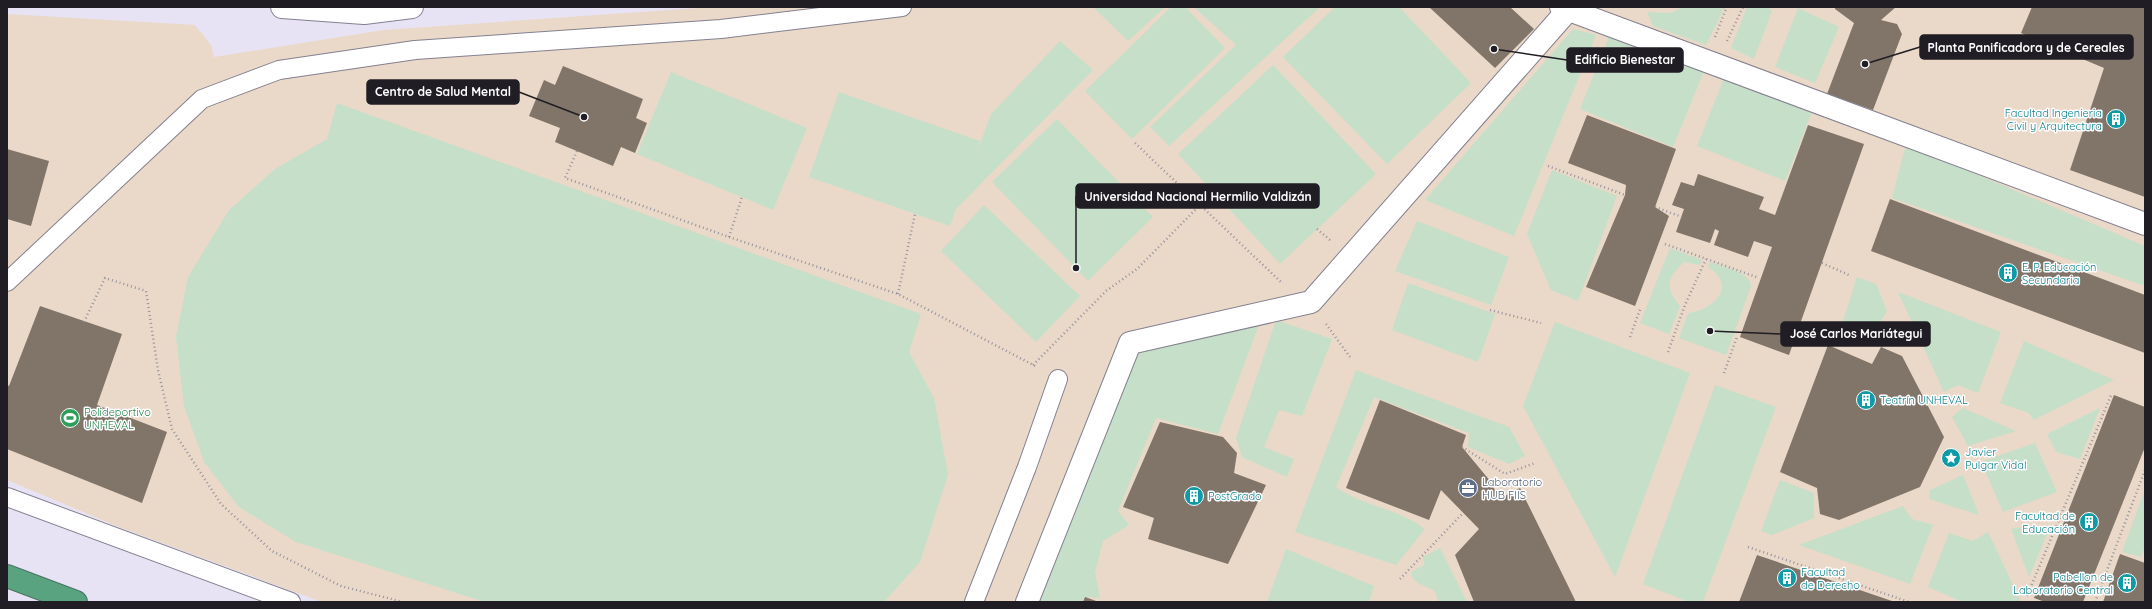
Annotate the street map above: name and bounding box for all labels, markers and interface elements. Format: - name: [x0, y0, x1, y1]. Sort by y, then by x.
- callout: Planta Panificadora y de Cereales: [1920, 35, 2133, 59]
- text: Planta Panificadora y de Cereales: [1927, 40, 2125, 55]
- callout: Edificio Bienestar: [1567, 48, 1683, 72]
- text: Edificio Bienestar: [1575, 52, 1675, 67]
- callout: Centro de Salud Mental: [367, 80, 519, 104]
- text: Centro de Salud Mental: [375, 84, 511, 99]
- place label: Facultad Ingenieria Civil y Arquitectura: [2005, 106, 2102, 133]
- building icon: Facultad Ingenieria Civil y Arquitectura: [2105, 108, 2127, 130]
- callout: Universidad Nacional Hermilio Valdizán: [1076, 184, 1319, 208]
- text: Universidad Nacional Hermilio Valdizán: [1084, 189, 1312, 204]
- place label: E. P. Educación Secundaria: [2022, 260, 2096, 287]
- building icon: E. P. Educación Secundaria: [1997, 262, 2019, 284]
- callout: José Carlos Mariátegui: [1781, 322, 1930, 346]
- text: José Carlos Mariátegui: [1790, 326, 1922, 341]
- building icon: Teatrín UNHEVAL: [1855, 389, 1877, 411]
- place label: Teatrín UNHEVAL: [1880, 393, 1968, 407]
- place label: Polideportivo UNHEVAL: [84, 405, 151, 432]
- sports icon: Polideportivo UNHEVAL: [59, 407, 81, 429]
- place label: Javier Pulgar Vidal: [1965, 445, 2026, 472]
- place icon: Javier Pulgar Vidal: [1940, 447, 1962, 469]
- place label: Laboratorio HUB FIIS: [1482, 475, 1543, 502]
- office icon: Laboratorio HUB FIIS: [1457, 477, 1479, 499]
- building icon: PostGrado: [1183, 485, 1205, 507]
- place label: PostGrado: [1208, 489, 1262, 503]
- place label: Facultad de Educación: [2015, 509, 2075, 536]
- building icon: Facultad de Educación: [2078, 511, 2100, 533]
- place label: Facultad de Derecho: [1801, 565, 1860, 592]
- building icon: Facultad de Derecho: [1776, 567, 1798, 589]
- place label: Pabellon de Laboratorio Central: [2013, 570, 2113, 597]
- building icon: Pabellon de Laboratorio Central: [2116, 572, 2138, 594]

